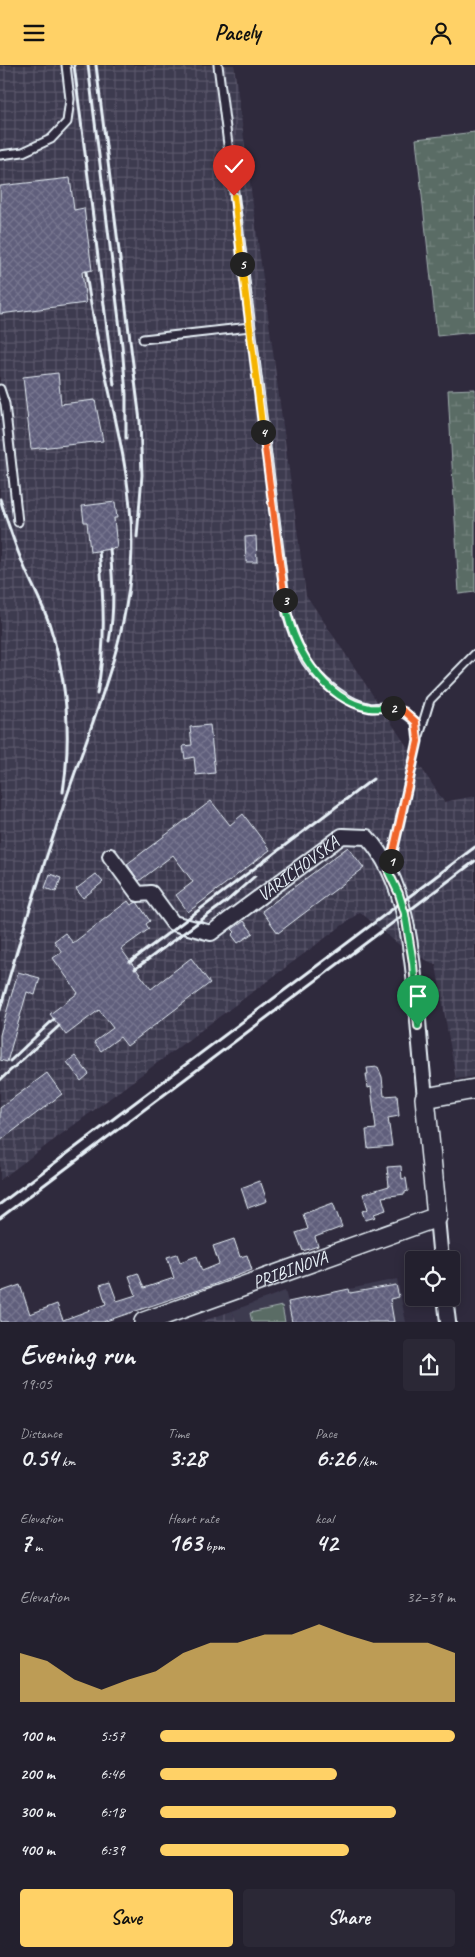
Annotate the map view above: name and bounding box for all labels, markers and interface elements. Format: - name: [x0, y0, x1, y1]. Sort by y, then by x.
- icon: menu: [20, 19, 48, 47]
- text: Pacely: [214, 19, 261, 47]
- icon: person: [427, 19, 455, 47]
- pin: [213, 145, 255, 196]
- icon: check: [220, 152, 248, 180]
- pin: 5: [230, 251, 254, 277]
- text: 5: [239, 256, 246, 273]
- pin: 4: [250, 419, 276, 445]
- text: 4: [260, 424, 267, 441]
- pin: 3: [272, 587, 298, 613]
- text: 3: [282, 592, 289, 609]
- pin: 2: [380, 695, 406, 721]
- text: 2: [390, 700, 397, 717]
- street label: VARICHOVSKÁ: [253, 829, 345, 906]
- pin: 1: [378, 849, 404, 873]
- text: 1: [388, 853, 395, 870]
- pin: [397, 975, 439, 1026]
- icon: arrive: [404, 982, 432, 1010]
- street label: PRIBINOVA: [250, 1246, 331, 1293]
- map controls: [405, 1251, 460, 1306]
- button: locate: [405, 1251, 460, 1306]
- text: Evening run: [20, 1337, 135, 1372]
- button: share: [403, 1339, 455, 1391]
- text: 19:05: [20, 1374, 52, 1394]
- text: Distance: [20, 1425, 62, 1442]
- text: Time: [168, 1425, 189, 1442]
- text: Pace: [315, 1425, 337, 1442]
- text: 0.54: [20, 1442, 58, 1474]
- text: 3:28: [168, 1442, 206, 1474]
- text: 6:26: [315, 1442, 355, 1474]
- text: km: [58, 1453, 75, 1470]
- text: /km: [355, 1453, 377, 1470]
- text: Elevation: [20, 1510, 63, 1527]
- text: Heart rate: [168, 1510, 219, 1527]
- text: kcal: [315, 1510, 334, 1527]
- text: 7: [20, 1527, 31, 1559]
- text: 163: [168, 1527, 202, 1559]
- text: 42: [315, 1527, 338, 1559]
- text: m: [31, 1538, 42, 1555]
- text: bpm: [202, 1538, 225, 1555]
- text: Elevation: [20, 1587, 69, 1607]
- text: 32–39 m: [406, 1587, 455, 1607]
- text: 100 m: [20, 1726, 55, 1746]
- text: 5:57: [100, 1726, 125, 1746]
- text: 200 m: [20, 1764, 55, 1784]
- text: 6:46: [100, 1764, 125, 1784]
- text: 300 m: [20, 1802, 55, 1822]
- text: 6:18: [100, 1802, 125, 1822]
- text: 400 m: [20, 1840, 55, 1860]
- text: 6:39: [100, 1840, 125, 1860]
- button: Save: [20, 1889, 233, 1947]
- button: Share: [243, 1889, 455, 1947]

